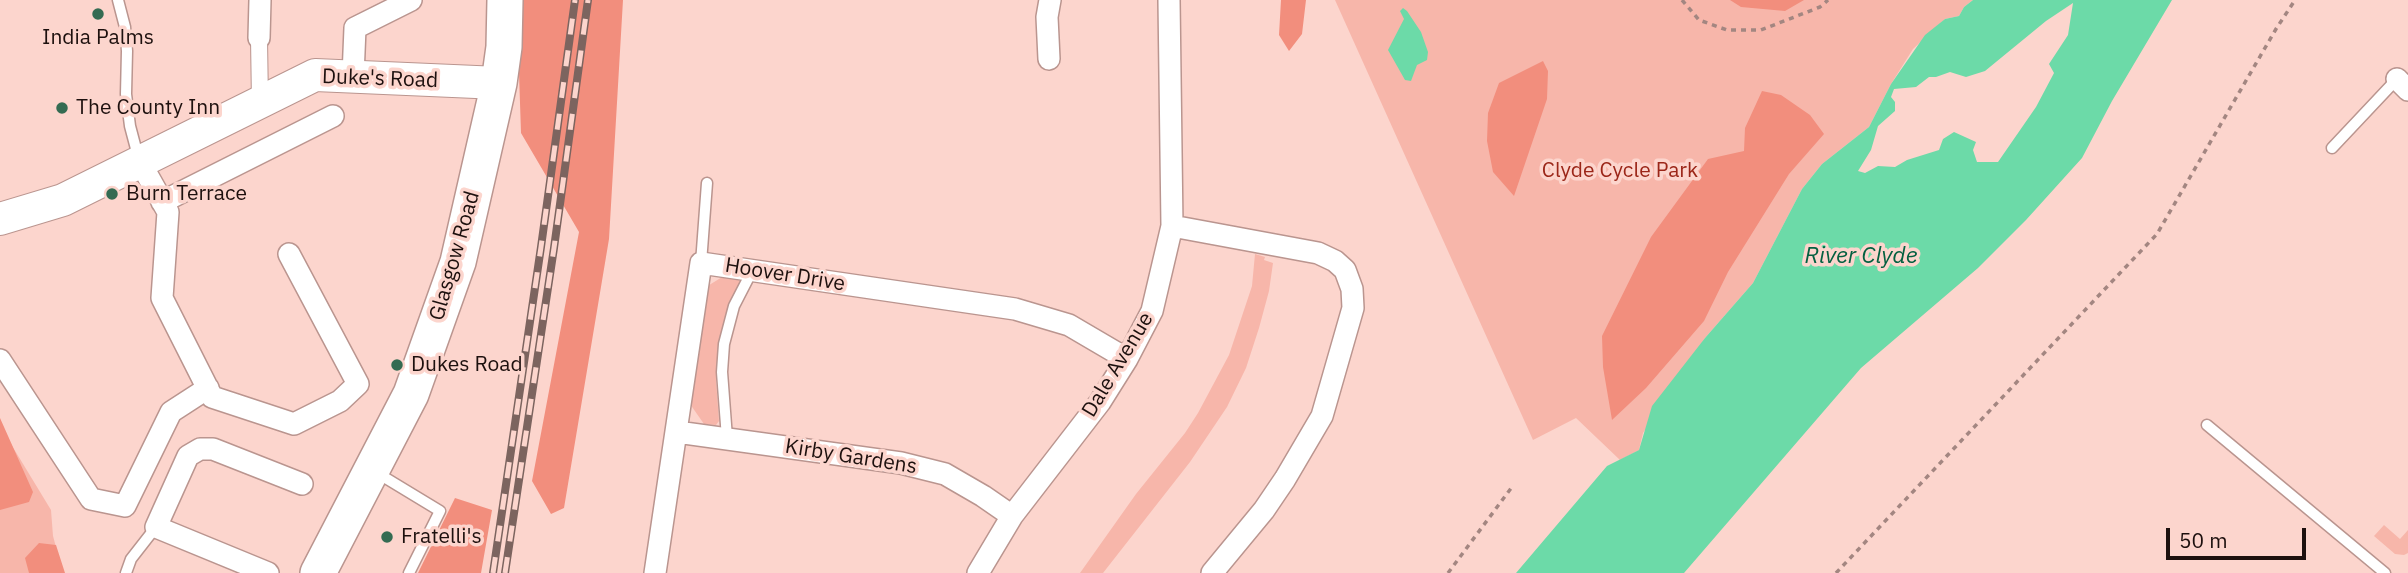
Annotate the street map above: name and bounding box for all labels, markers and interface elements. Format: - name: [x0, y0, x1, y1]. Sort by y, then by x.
- marker: India Palms: [90, 6, 106, 22]
- place label: India Palms: [42, 25, 154, 51]
- street label: Duke's Road: [321, 64, 439, 94]
- place label: The County Inn: [76, 95, 220, 121]
- marker: The County Inn: [54, 100, 70, 116]
- park label: Clyde Cycle Park: [1542, 158, 1698, 184]
- place label: Burn Terrace: [126, 181, 247, 207]
- marker: Burn Terrace: [104, 186, 120, 202]
- street label: Glasgow Road: [424, 188, 486, 324]
- water label: River Clyde: [1805, 242, 1917, 270]
- street label: Hoover Drive: [723, 253, 847, 297]
- street label: Dale Avenue: [1077, 308, 1159, 422]
- place label: Dukes Road: [411, 352, 523, 378]
- marker: Dukes Road: [389, 357, 405, 373]
- street label: Kirby Gardens: [783, 434, 919, 480]
- scale bar: [2170, 514, 2310, 558]
- place label: Fratelli's: [401, 524, 482, 550]
- text: 50 m: [2179, 526, 2228, 554]
- marker: Fratelli's: [379, 529, 395, 545]

